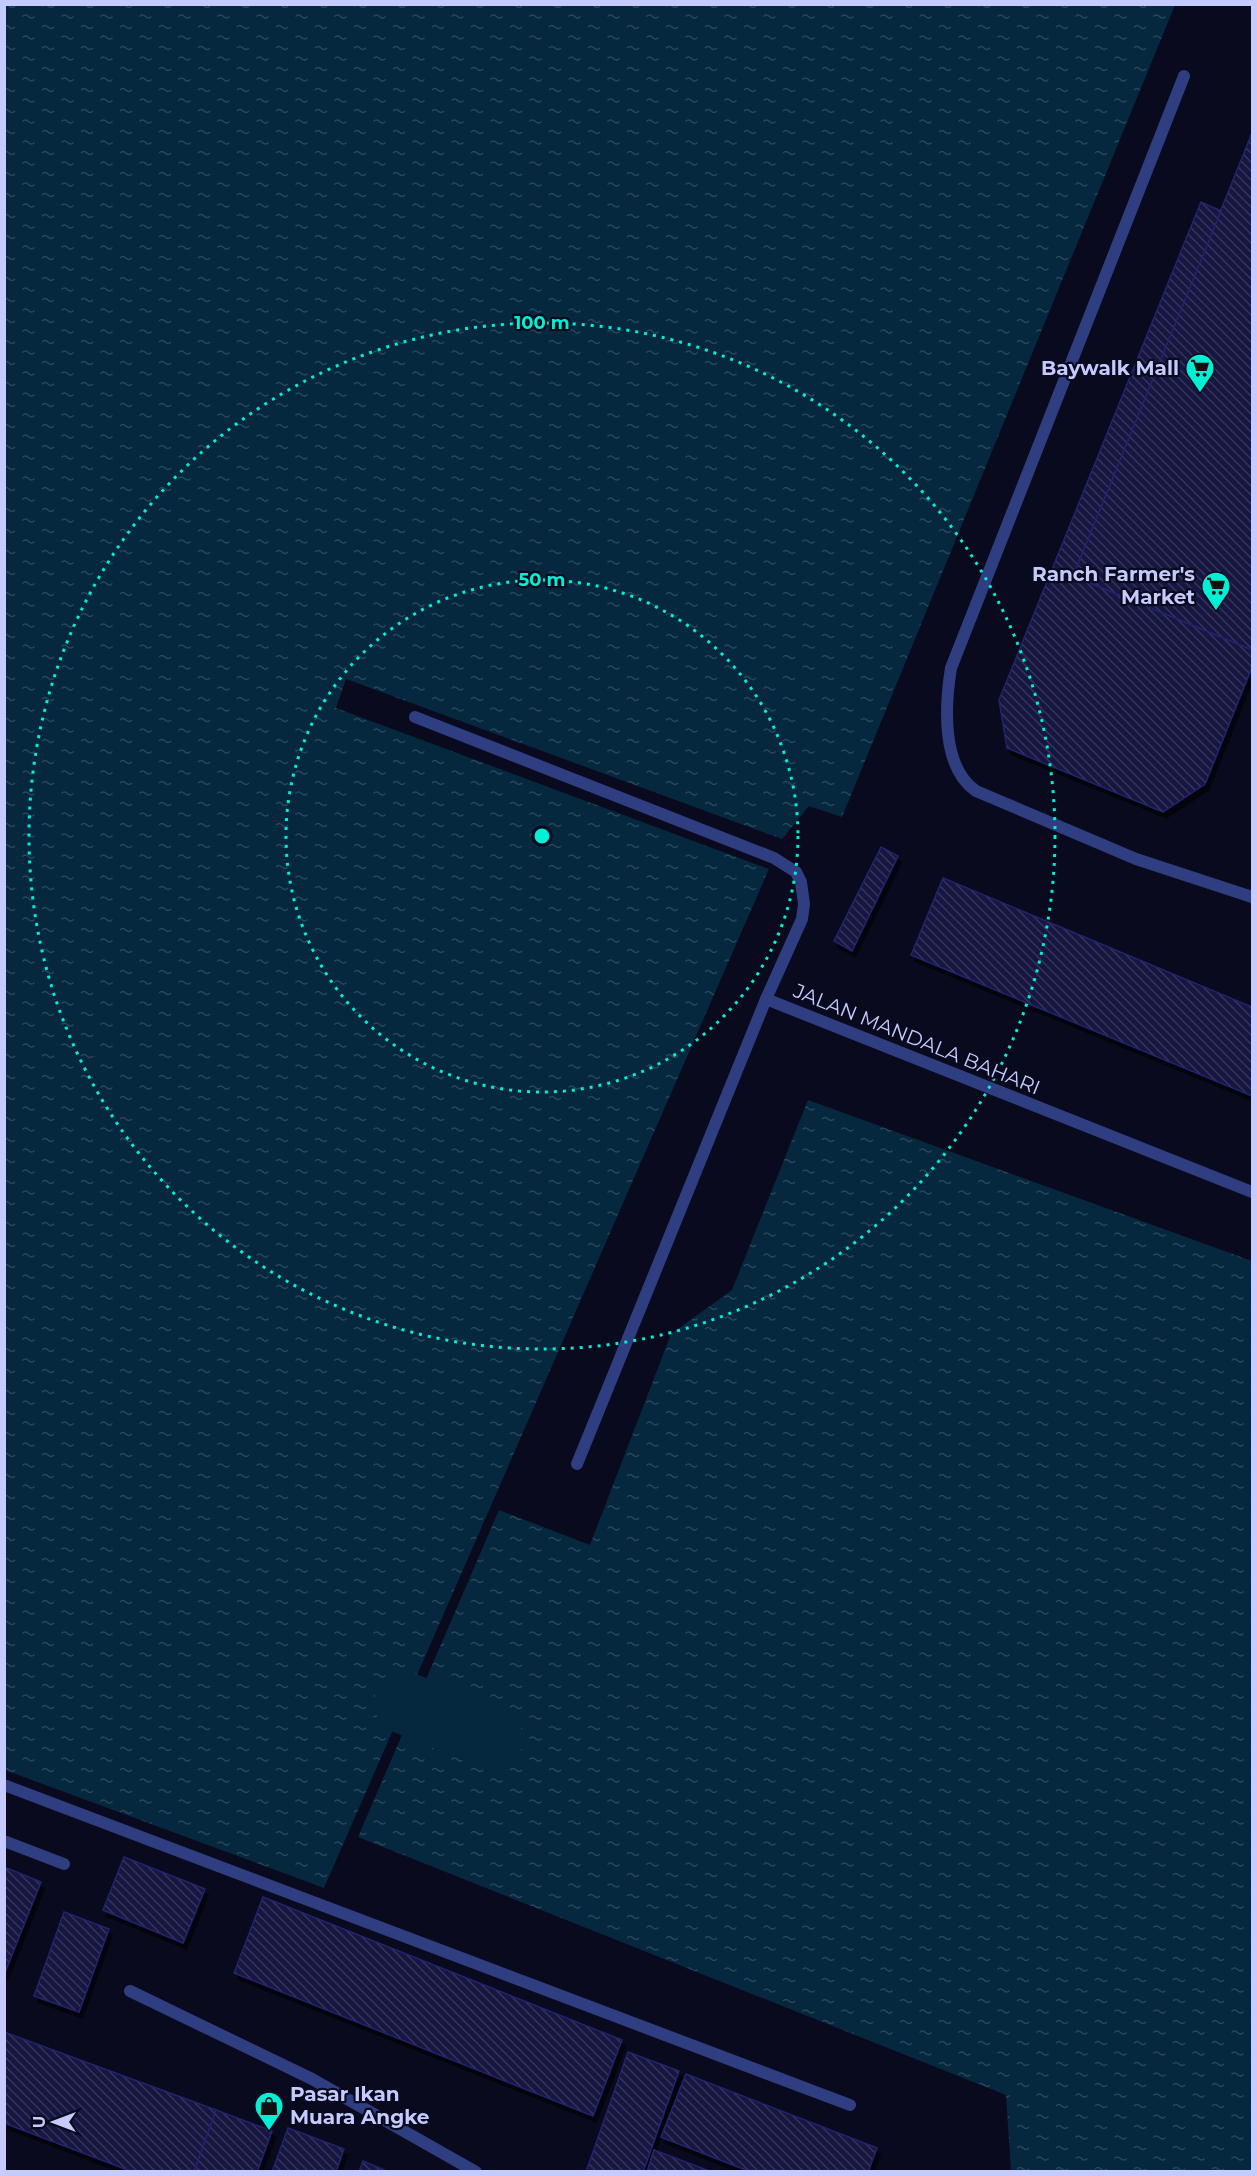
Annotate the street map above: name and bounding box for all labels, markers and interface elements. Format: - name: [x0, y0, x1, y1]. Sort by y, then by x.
- text: 100 m: [514, 312, 570, 334]
- supermarket icon: Baywalk Mall: [1184, 352, 1216, 394]
- place label: Baywalk Mall: [1041, 356, 1179, 380]
- place label: Ranch Farmer's Market: [1032, 562, 1195, 609]
- text: 50 m: [519, 569, 565, 591]
- supermarket icon: Ranch Farmer's Market: [1200, 570, 1232, 612]
- centre of rings: [532, 826, 552, 846]
- street label: JALAN MANDALA BAHARI: [789, 978, 1044, 1100]
- place label: Pasar Ikan Muara Angke: [290, 2082, 430, 2129]
- shop icon: Pasar Ikan Muara Angke: [253, 2090, 285, 2132]
- north arrow: [24, 2092, 84, 2152]
- text: U: [30, 2116, 49, 2128]

